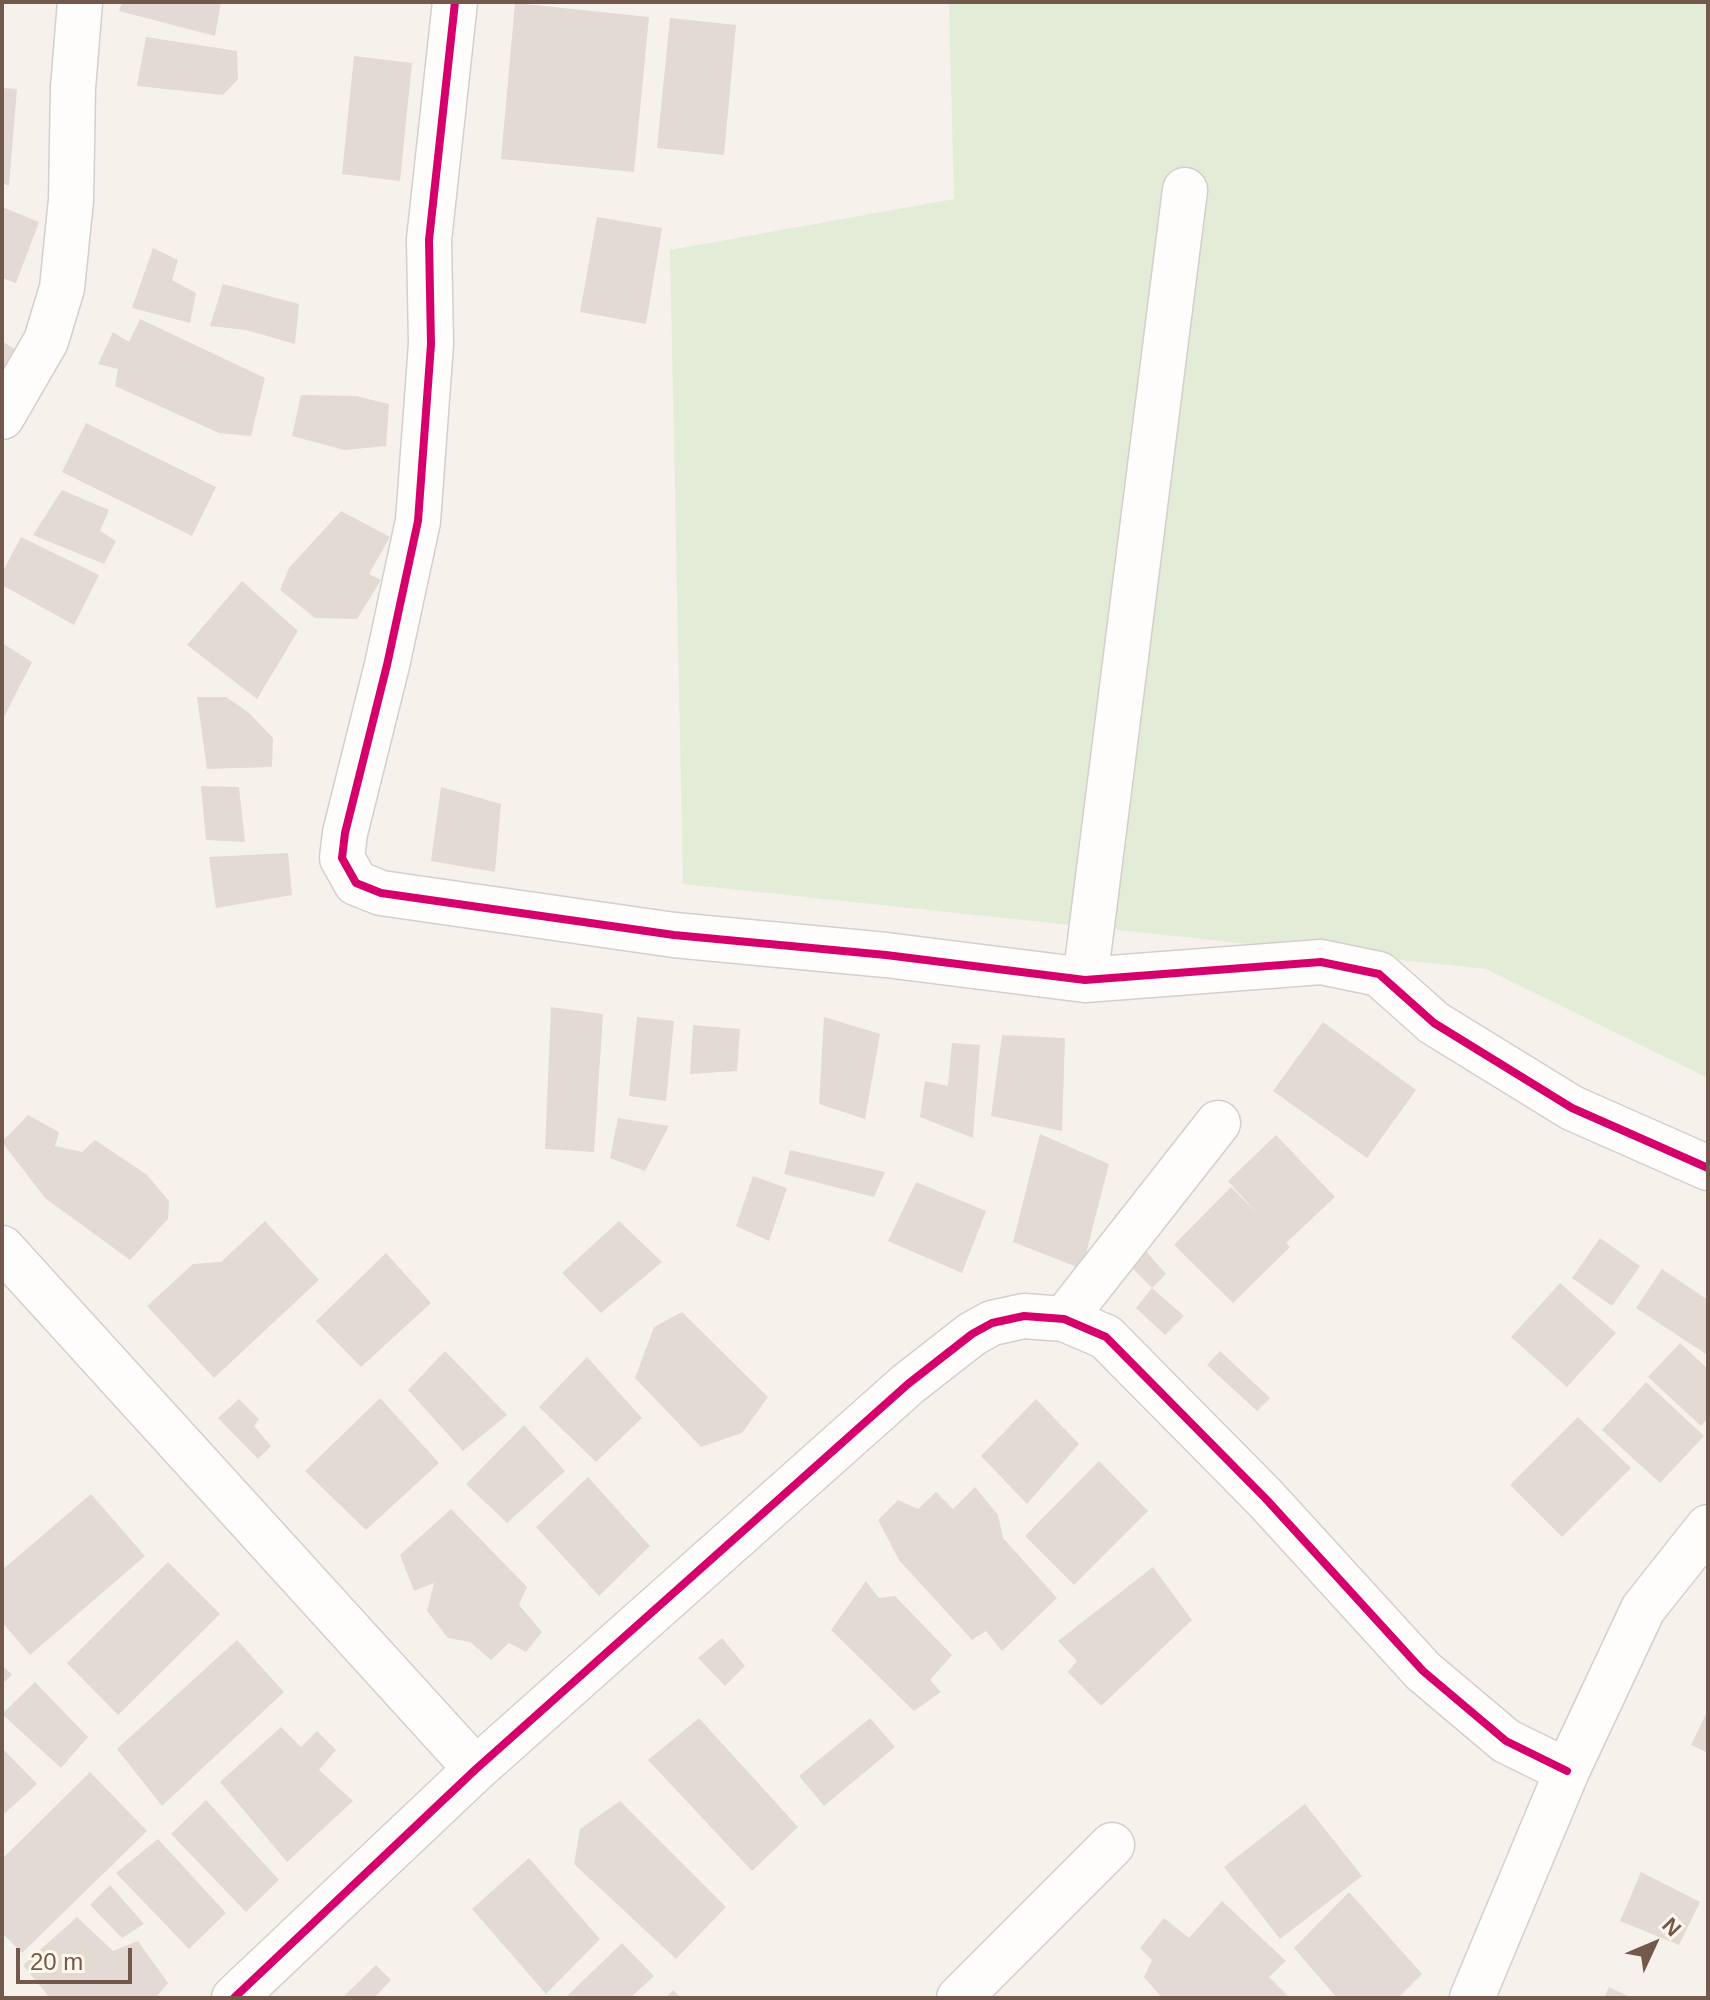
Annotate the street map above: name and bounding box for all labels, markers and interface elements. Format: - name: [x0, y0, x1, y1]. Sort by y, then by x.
- north arrow: [1614, 1904, 1694, 1984]
- text: N: [1657, 1913, 1686, 1941]
- scale bar: [20, 1932, 136, 1982]
- text: 20 m: [30, 1948, 83, 1975]

